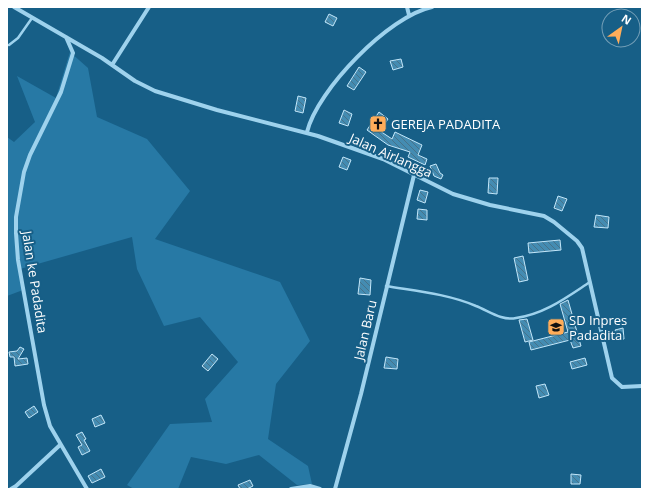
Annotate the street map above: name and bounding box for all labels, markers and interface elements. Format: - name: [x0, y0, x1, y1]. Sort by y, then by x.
- north arrow: [601, 8, 641, 48]
- text: N: [619, 10, 635, 28]
- church icon: GEREJA PADADITA: [368, 114, 388, 134]
- place label: GEREJA PADADITA: [391, 115, 501, 133]
- street label: Jalan Airlangga: [345, 128, 435, 181]
- street label: Jalan ke Padadita: [18, 228, 52, 334]
- street label: Jalan Baru: [349, 298, 381, 364]
- place label: SD Inpres Padadita: [569, 311, 627, 344]
- school or university icon: SD Inpres Padadita: [546, 317, 566, 337]

